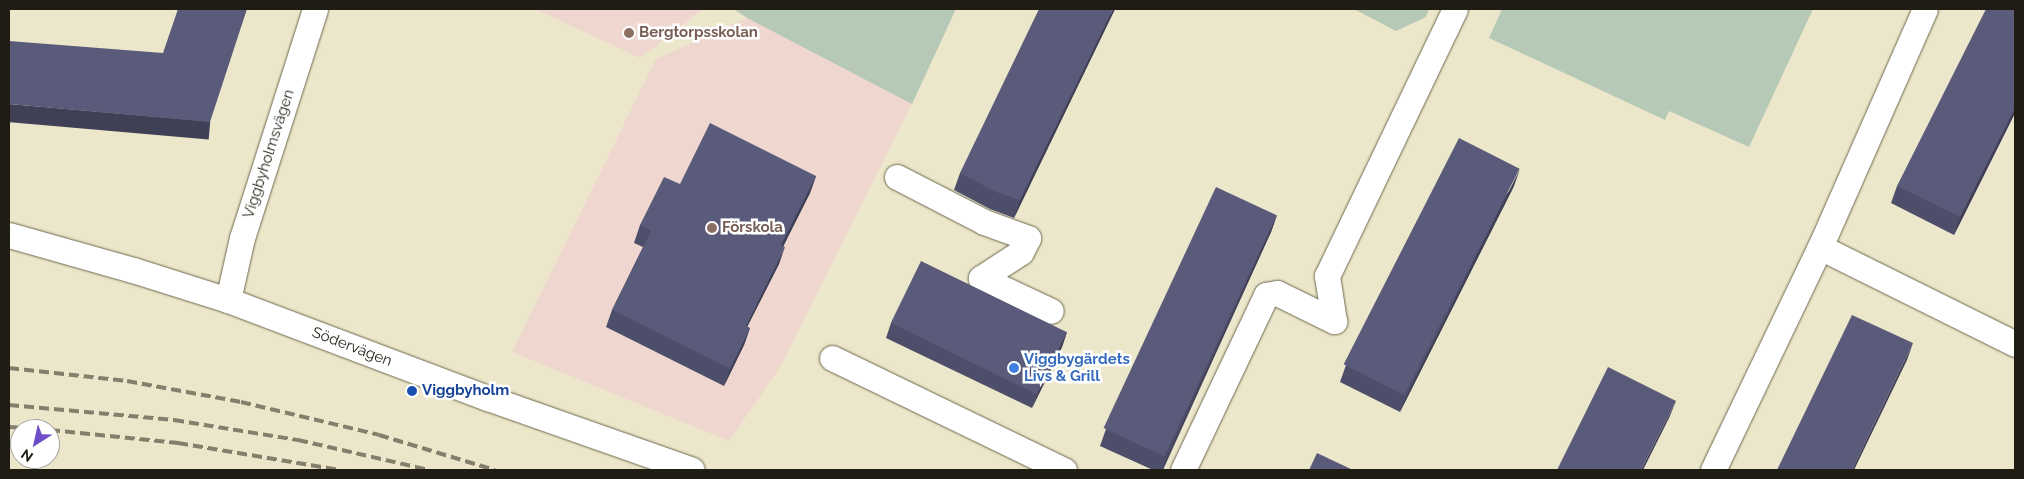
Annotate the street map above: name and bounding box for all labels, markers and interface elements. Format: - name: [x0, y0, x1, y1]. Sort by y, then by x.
- place label: Bergtorpsskolan: [639, 24, 758, 42]
- marker: Bergtorpsskolan: [623, 27, 635, 39]
- street label: Viggbyholmsvägen: [240, 87, 298, 221]
- place label: Förskola: [722, 219, 783, 237]
- marker: Förskola: [706, 222, 718, 234]
- street label: Södervägen: [309, 324, 395, 370]
- place label: Viggbygärdets Livs & Grill: [1024, 350, 1130, 385]
- marker: Viggbygärdets Livs & Grill: [1008, 362, 1020, 374]
- place label: Viggbyholm: [422, 382, 509, 400]
- marker: Viggbyholm: [406, 385, 418, 397]
- north arrow: [10, 419, 60, 469]
- text: N: [18, 446, 36, 465]

